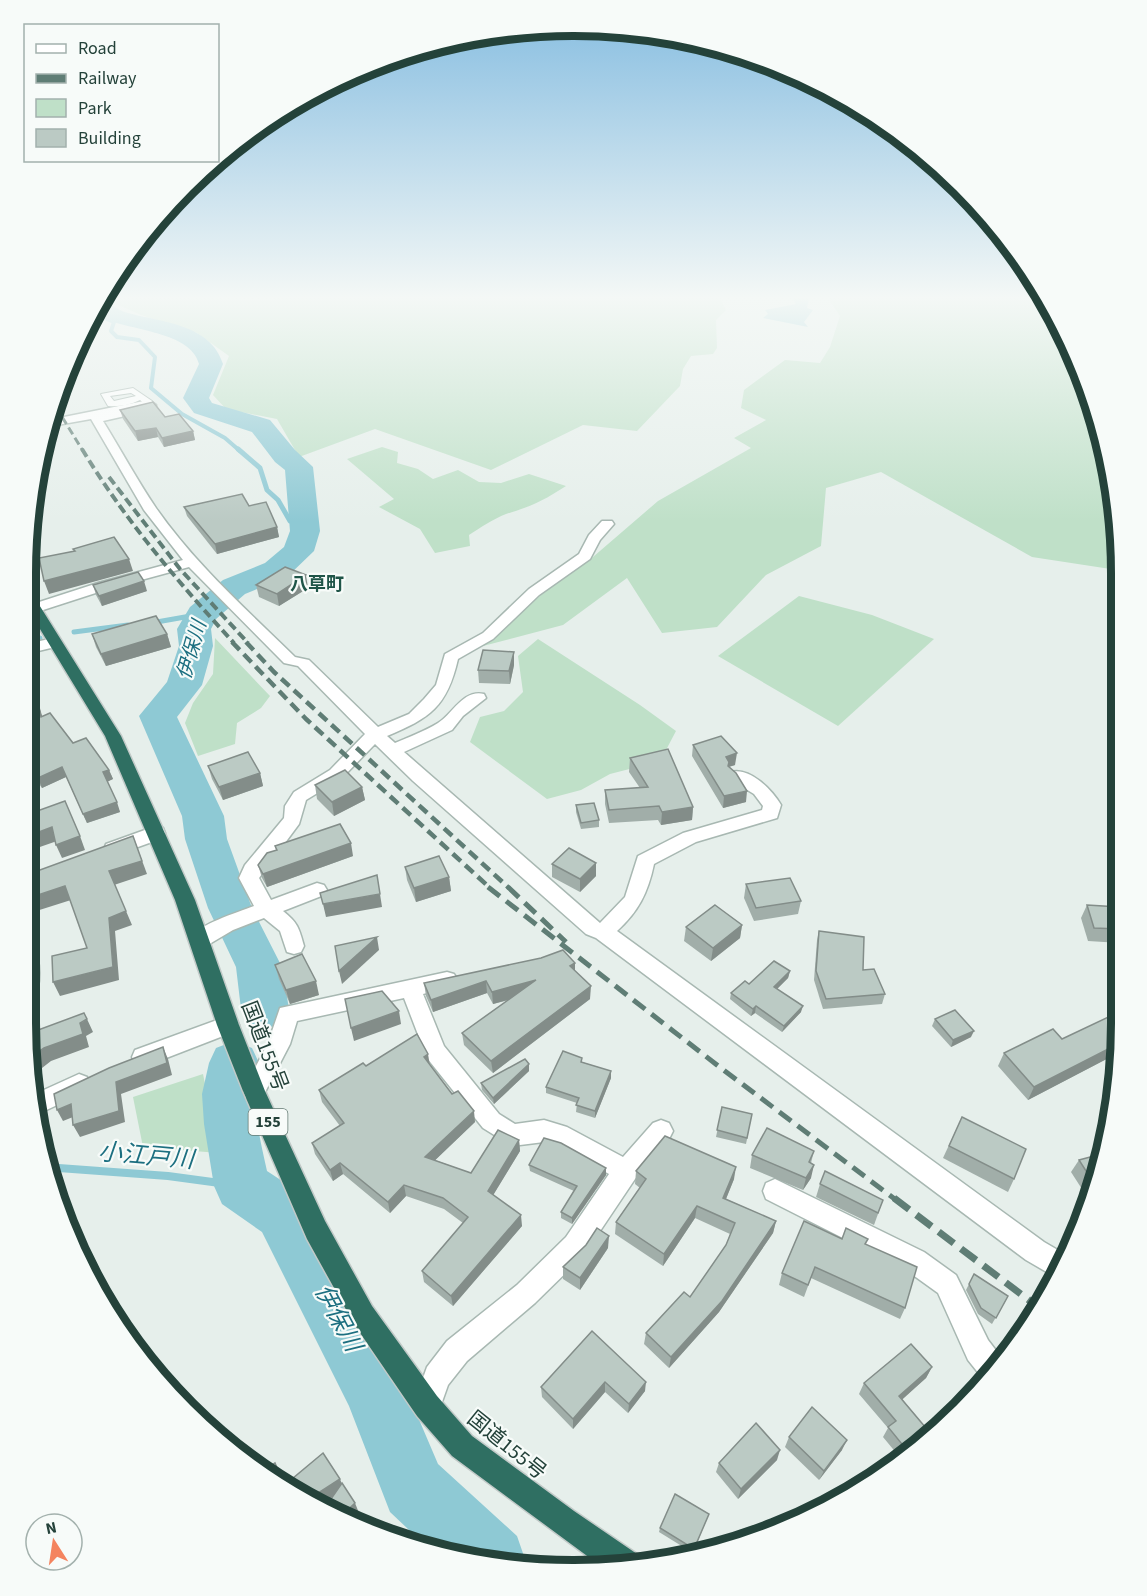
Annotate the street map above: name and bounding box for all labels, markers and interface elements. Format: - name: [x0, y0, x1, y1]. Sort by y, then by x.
- legend: [24, 24, 219, 162]
- text: Road: [78, 36, 117, 61]
- text: Railway: [78, 66, 137, 91]
- text: Park: [78, 96, 112, 121]
- text: Building: [78, 126, 141, 151]
- district label: 八草町: [290, 572, 344, 597]
- water label: 伊保川: [170, 615, 214, 683]
- street label: 国道155号: [234, 997, 296, 1095]
- road number: 155: [248, 1109, 288, 1135]
- water label: 小江戸川: [97, 1134, 198, 1178]
- water label: 伊保川: [306, 1278, 372, 1361]
- street label: 国道155号: [461, 1404, 553, 1486]
- north arrow: [24, 1512, 84, 1572]
- text: N: [44, 1516, 59, 1540]

